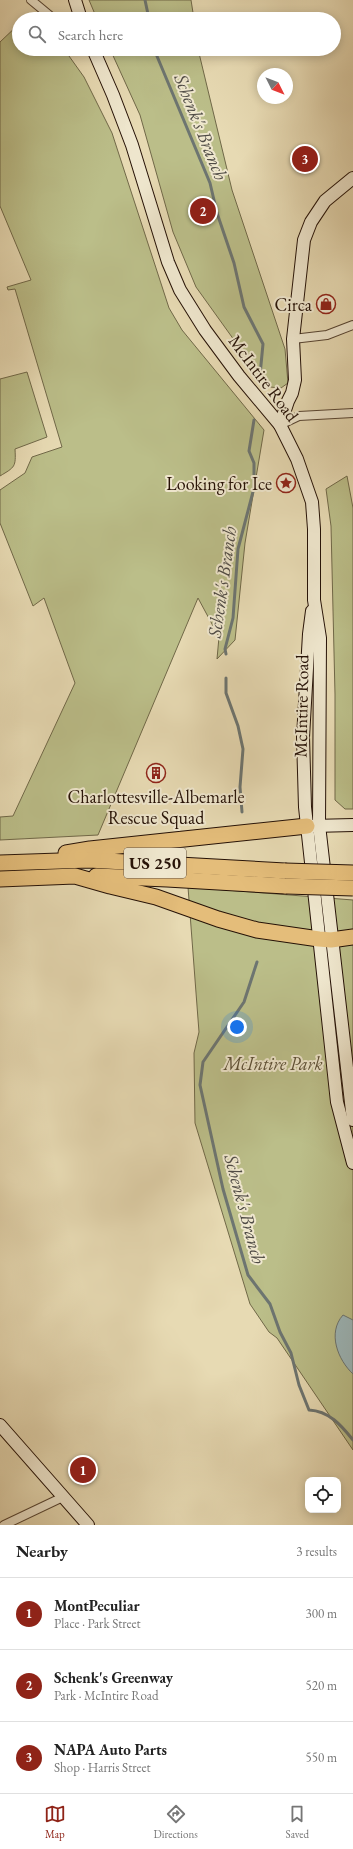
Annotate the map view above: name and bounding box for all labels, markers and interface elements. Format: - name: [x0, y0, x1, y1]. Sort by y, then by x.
- search box: [12, 12, 341, 56]
- icon: search: [26, 23, 48, 45]
- text: Search here: [58, 25, 123, 44]
- north arrow: [257, 68, 293, 104]
- water label: Schenk's Branch: [168, 69, 234, 184]
- pin: 3: [292, 144, 318, 174]
- pin: 2: [190, 196, 216, 226]
- place label: Circa: [275, 293, 313, 316]
- shop icon: Circa: [315, 293, 337, 315]
- street label: McIntire Road: [224, 330, 305, 427]
- place label: Looking for Ice: [166, 472, 272, 495]
- place icon: Looking for Ice: [275, 472, 297, 494]
- water label: Schenk's Branch: [202, 525, 242, 640]
- street label: McIntire Road: [289, 653, 313, 758]
- building icon: Charlottesville-Albemarle Rescue Squad: [145, 762, 167, 784]
- place label: Charlottesville-Albemarle Rescue Squad: [67, 785, 245, 829]
- road number: US 250: [124, 848, 186, 878]
- your location: [227, 1017, 247, 1037]
- park label: McIntire Park: [222, 1052, 323, 1075]
- water label: Schenk's Branch: [218, 1150, 272, 1267]
- pin: 1: [70, 1455, 96, 1485]
- map controls: [305, 1477, 341, 1513]
- button: locate: [305, 1477, 341, 1513]
- text: Nearby: [16, 1540, 68, 1562]
- text: 3 results: [296, 1543, 337, 1560]
- text: MontPeculiar: [54, 1596, 140, 1615]
- text: 1: [26, 1605, 32, 1622]
- text: 300 m: [306, 1605, 337, 1622]
- text: Place · Park Street: [54, 1615, 141, 1632]
- text: Schenk's Greenway: [54, 1668, 173, 1687]
- text: 2: [26, 1677, 32, 1694]
- text: 520 m: [306, 1677, 337, 1694]
- text: Park · McIntire Road: [54, 1687, 158, 1704]
- text: NAPA Auto Parts: [54, 1740, 167, 1759]
- text: 3: [26, 1749, 32, 1766]
- text: 550 m: [306, 1749, 337, 1766]
- text: Shop · Harris Street: [54, 1759, 151, 1776]
- tab: Map: [44, 1803, 66, 1841]
- tab: Directions: [154, 1803, 198, 1841]
- tab: Saved: [286, 1803, 309, 1841]

